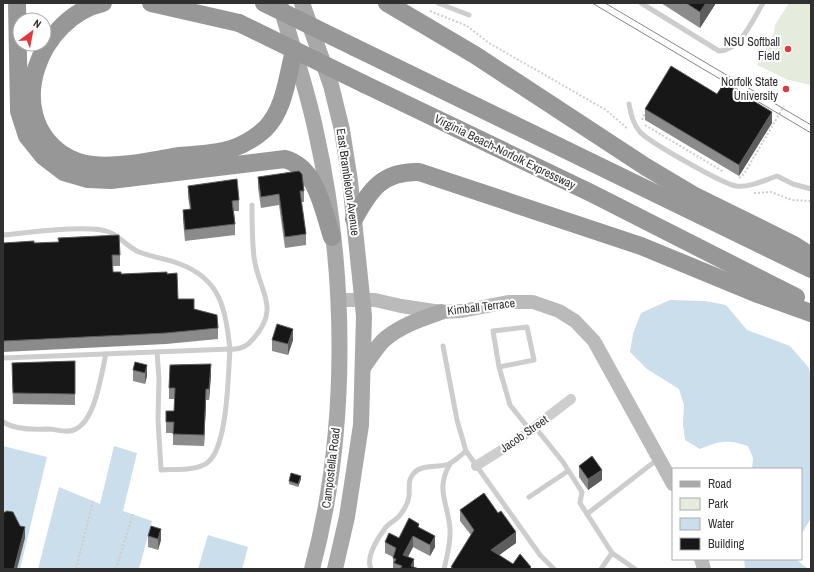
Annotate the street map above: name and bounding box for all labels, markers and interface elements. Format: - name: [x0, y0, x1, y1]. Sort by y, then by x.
- north arrow: [12, 12, 52, 52]
- text: N: [31, 16, 44, 31]
- place label: NSU Softball Field: [724, 34, 780, 64]
- marker: NSU Softball Field: [783, 44, 793, 54]
- place label: Norfolk State University: [721, 74, 778, 104]
- marker: Norfolk State University: [781, 84, 791, 94]
- street label: Virginia Beach-Norfolk Expressway: [432, 111, 578, 193]
- street label: East Brambleton Avenue: [333, 127, 363, 237]
- street label: Kimball Terrace: [446, 295, 516, 319]
- street label: Jacob Street: [497, 411, 551, 456]
- street label: Campostella Road: [318, 427, 344, 509]
- legend: [672, 468, 802, 560]
- text: Road: [708, 476, 732, 492]
- text: Park: [708, 496, 728, 512]
- text: Water: [708, 516, 735, 532]
- text: Building: [708, 536, 745, 552]

